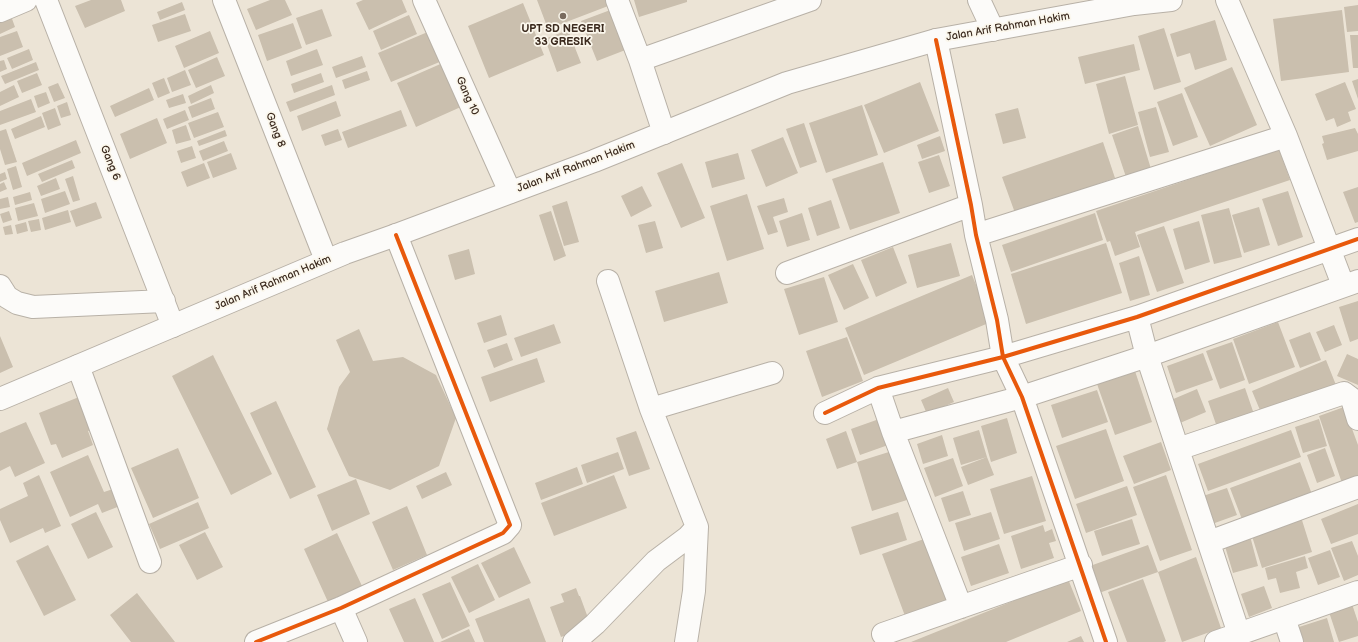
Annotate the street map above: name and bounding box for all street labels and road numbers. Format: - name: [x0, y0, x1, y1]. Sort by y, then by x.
- street label: Jalan Arif Rahman Hakim: [945, 10, 1071, 44]
- street label: Gang 10: [453, 75, 481, 117]
- street label: Gang 8: [262, 111, 288, 149]
- street label: Jalan Arif Rahman Hakim: [515, 138, 637, 196]
- street label: Gang 6: [97, 144, 123, 182]
- street label: Jalan Arif Rahman Hakim: [213, 252, 333, 314]

